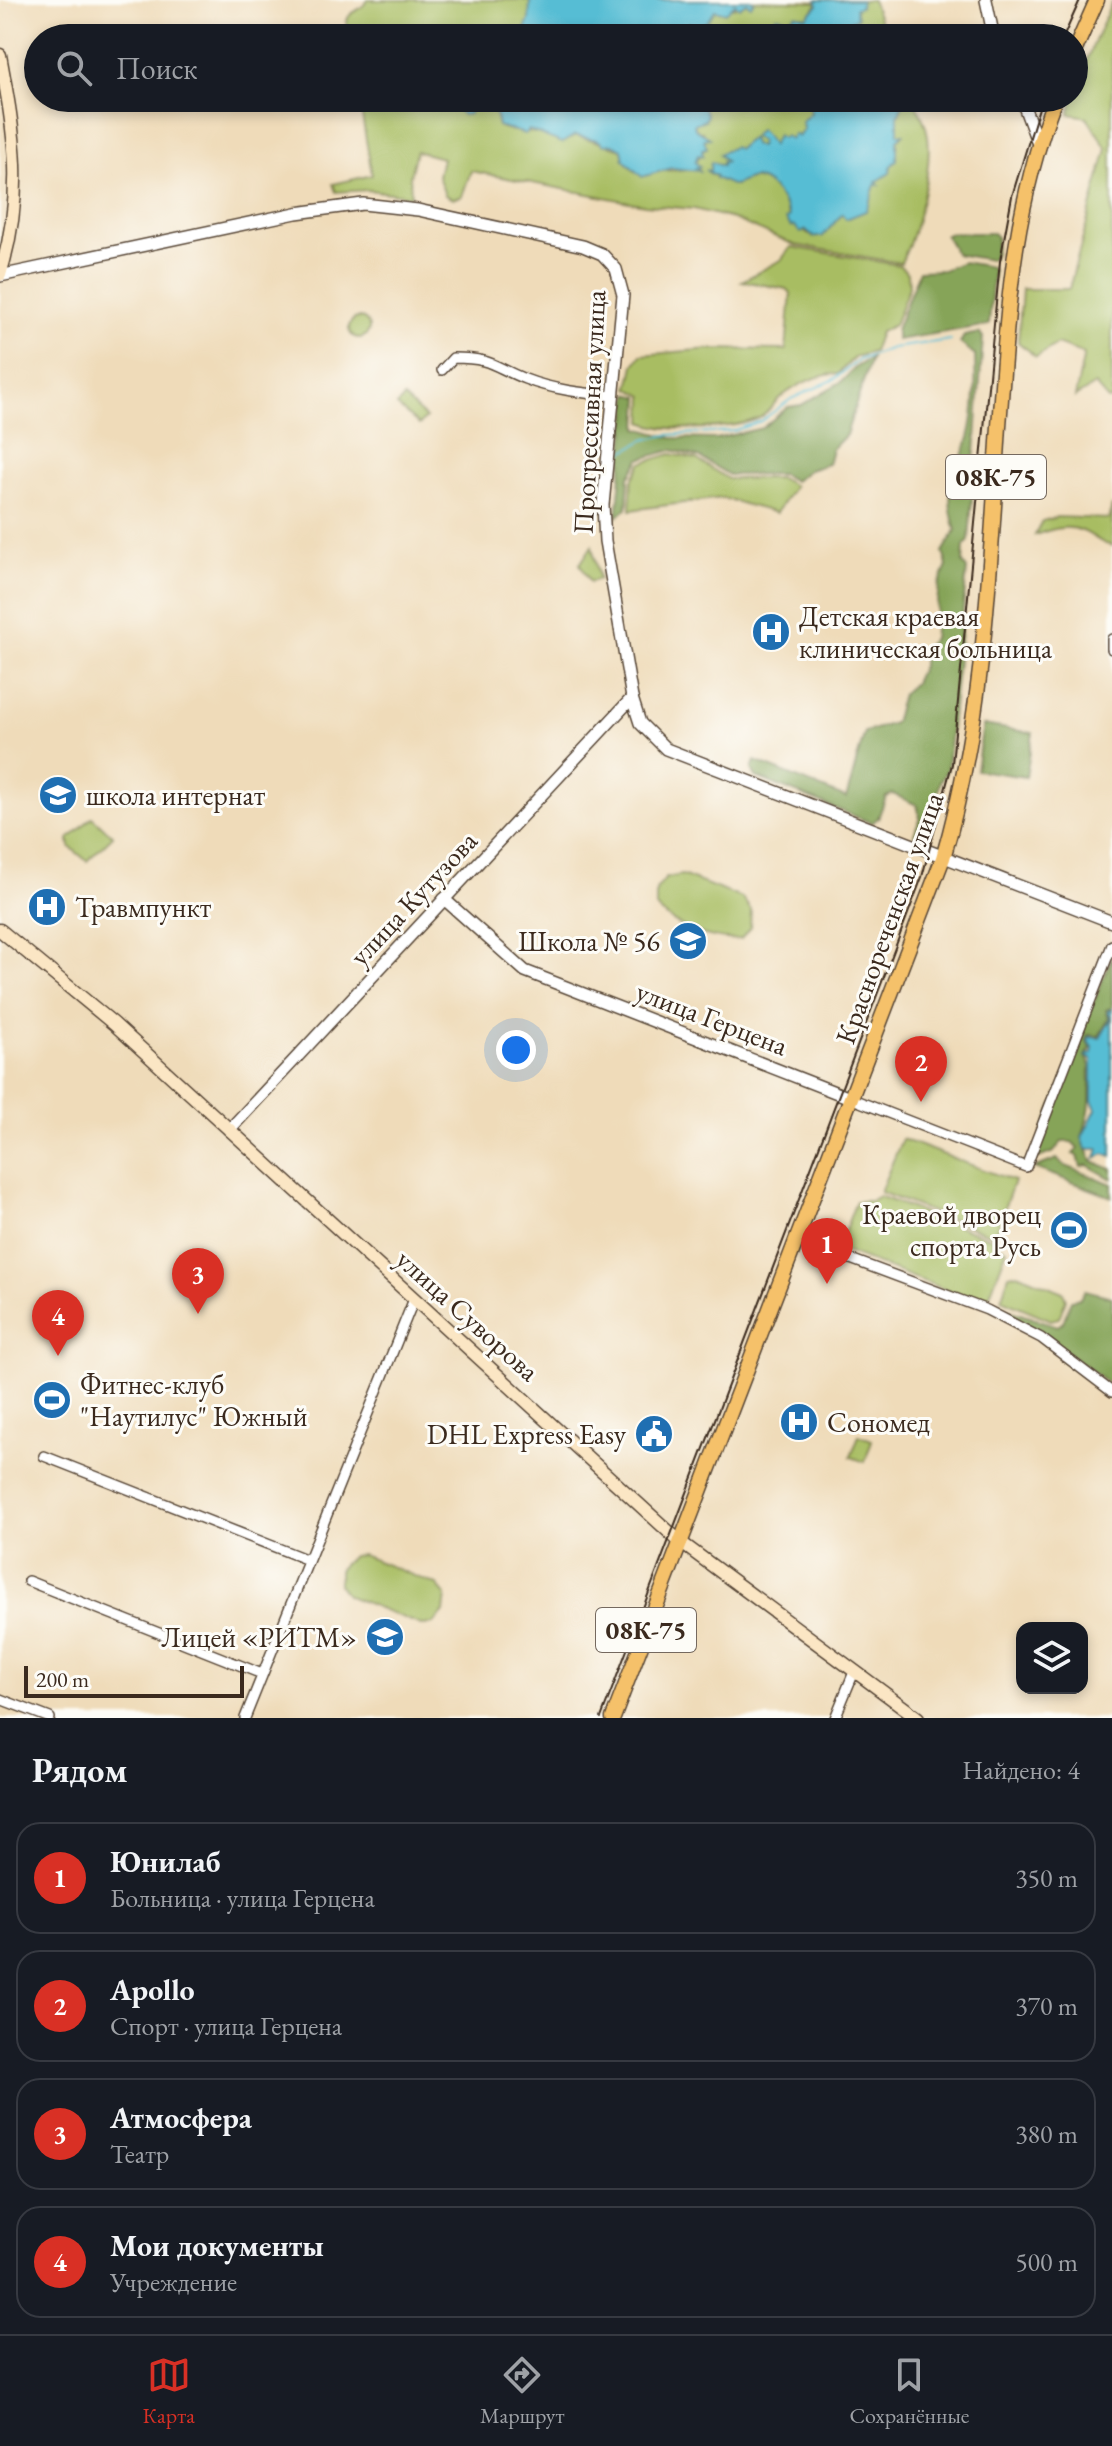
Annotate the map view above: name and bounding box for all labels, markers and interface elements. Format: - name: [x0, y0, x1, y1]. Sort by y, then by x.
- search box: [24, 24, 1088, 112]
- icon: search: [52, 46, 96, 90]
- text: Поиск: [116, 49, 198, 88]
- street label: Прогрессивная улица: [565, 288, 613, 535]
- road number: 08К-75: [946, 455, 1046, 499]
- place label: Детская краевая клиническая больница: [799, 598, 1053, 666]
- hospital icon: Детская краевая клиническая больница: [750, 611, 792, 653]
- school or university icon: школа интернат: [37, 774, 79, 816]
- place label: школа интернат: [86, 777, 266, 813]
- street label: Краснореченская улица: [827, 786, 952, 1049]
- street label: улица Кутузова: [341, 822, 485, 973]
- hospital icon: Травмпункт: [26, 886, 68, 928]
- place label: Травмпункт: [75, 889, 212, 925]
- school or university icon: Школа № 56: [667, 920, 709, 962]
- place label: Школа № 56: [518, 923, 660, 959]
- street label: улица Герцена: [631, 973, 794, 1064]
- your location: [496, 1030, 536, 1070]
- pin: 2: [895, 1036, 947, 1102]
- place label: Краевой дворец спорта Русь: [862, 1196, 1042, 1264]
- sports icon: Краевой дворец спорта Русь: [1048, 1209, 1090, 1251]
- pin: 1: [801, 1218, 853, 1284]
- street label: улица Суворова: [389, 1241, 548, 1389]
- pin: 3: [172, 1248, 224, 1314]
- pin: 4: [32, 1290, 84, 1356]
- place label: Фитнес-клуб "Наутилус" Южный: [80, 1366, 308, 1434]
- sports icon: Фитнес-клуб "Наутилус" Южный: [31, 1379, 73, 1421]
- hospital icon: Сономед: [778, 1401, 820, 1443]
- place label: Сономед: [827, 1404, 930, 1440]
- public building icon: DHL Express Easy: [633, 1413, 675, 1455]
- place label: DHL Express Easy: [427, 1416, 627, 1452]
- road number: 08К-75: [596, 1608, 696, 1652]
- school or university icon: Лицей «РИТМ»: [364, 1616, 406, 1658]
- place label: Лицей «РИТМ»: [161, 1619, 357, 1655]
- map controls: [1016, 1622, 1088, 1694]
- button: layers: [1016, 1622, 1088, 1694]
- scale bar: [24, 1662, 244, 1698]
- text: 200 m: [36, 1665, 89, 1694]
- text: Рядом: [32, 1748, 127, 1792]
- text: Найдено: 4: [962, 1753, 1080, 1787]
- text: Юнилаб: [110, 1842, 221, 1881]
- text: 1: [53, 1861, 67, 1895]
- text: 350 m: [1015, 1861, 1078, 1895]
- text: Больница · улица Герцена: [110, 1881, 375, 1915]
- text: Apollo: [110, 1970, 194, 2009]
- text: 2: [53, 1989, 67, 2023]
- text: 370 m: [1015, 1989, 1078, 2023]
- text: Спорт · улица Герцена: [110, 2009, 342, 2043]
- text: Атмосфера: [110, 2098, 252, 2137]
- text: 3: [53, 2117, 67, 2151]
- text: 380 m: [1015, 2117, 1078, 2151]
- text: Театр: [110, 2137, 169, 2171]
- text: Мои документы: [110, 2226, 324, 2265]
- text: 4: [53, 2245, 67, 2279]
- text: 500 m: [1015, 2245, 1078, 2279]
- text: Учреждение: [110, 2265, 237, 2299]
- tab: Карта: [143, 2353, 195, 2430]
- tab: Маршрут: [480, 2353, 564, 2430]
- tab: Сохранённые: [849, 2353, 969, 2430]

